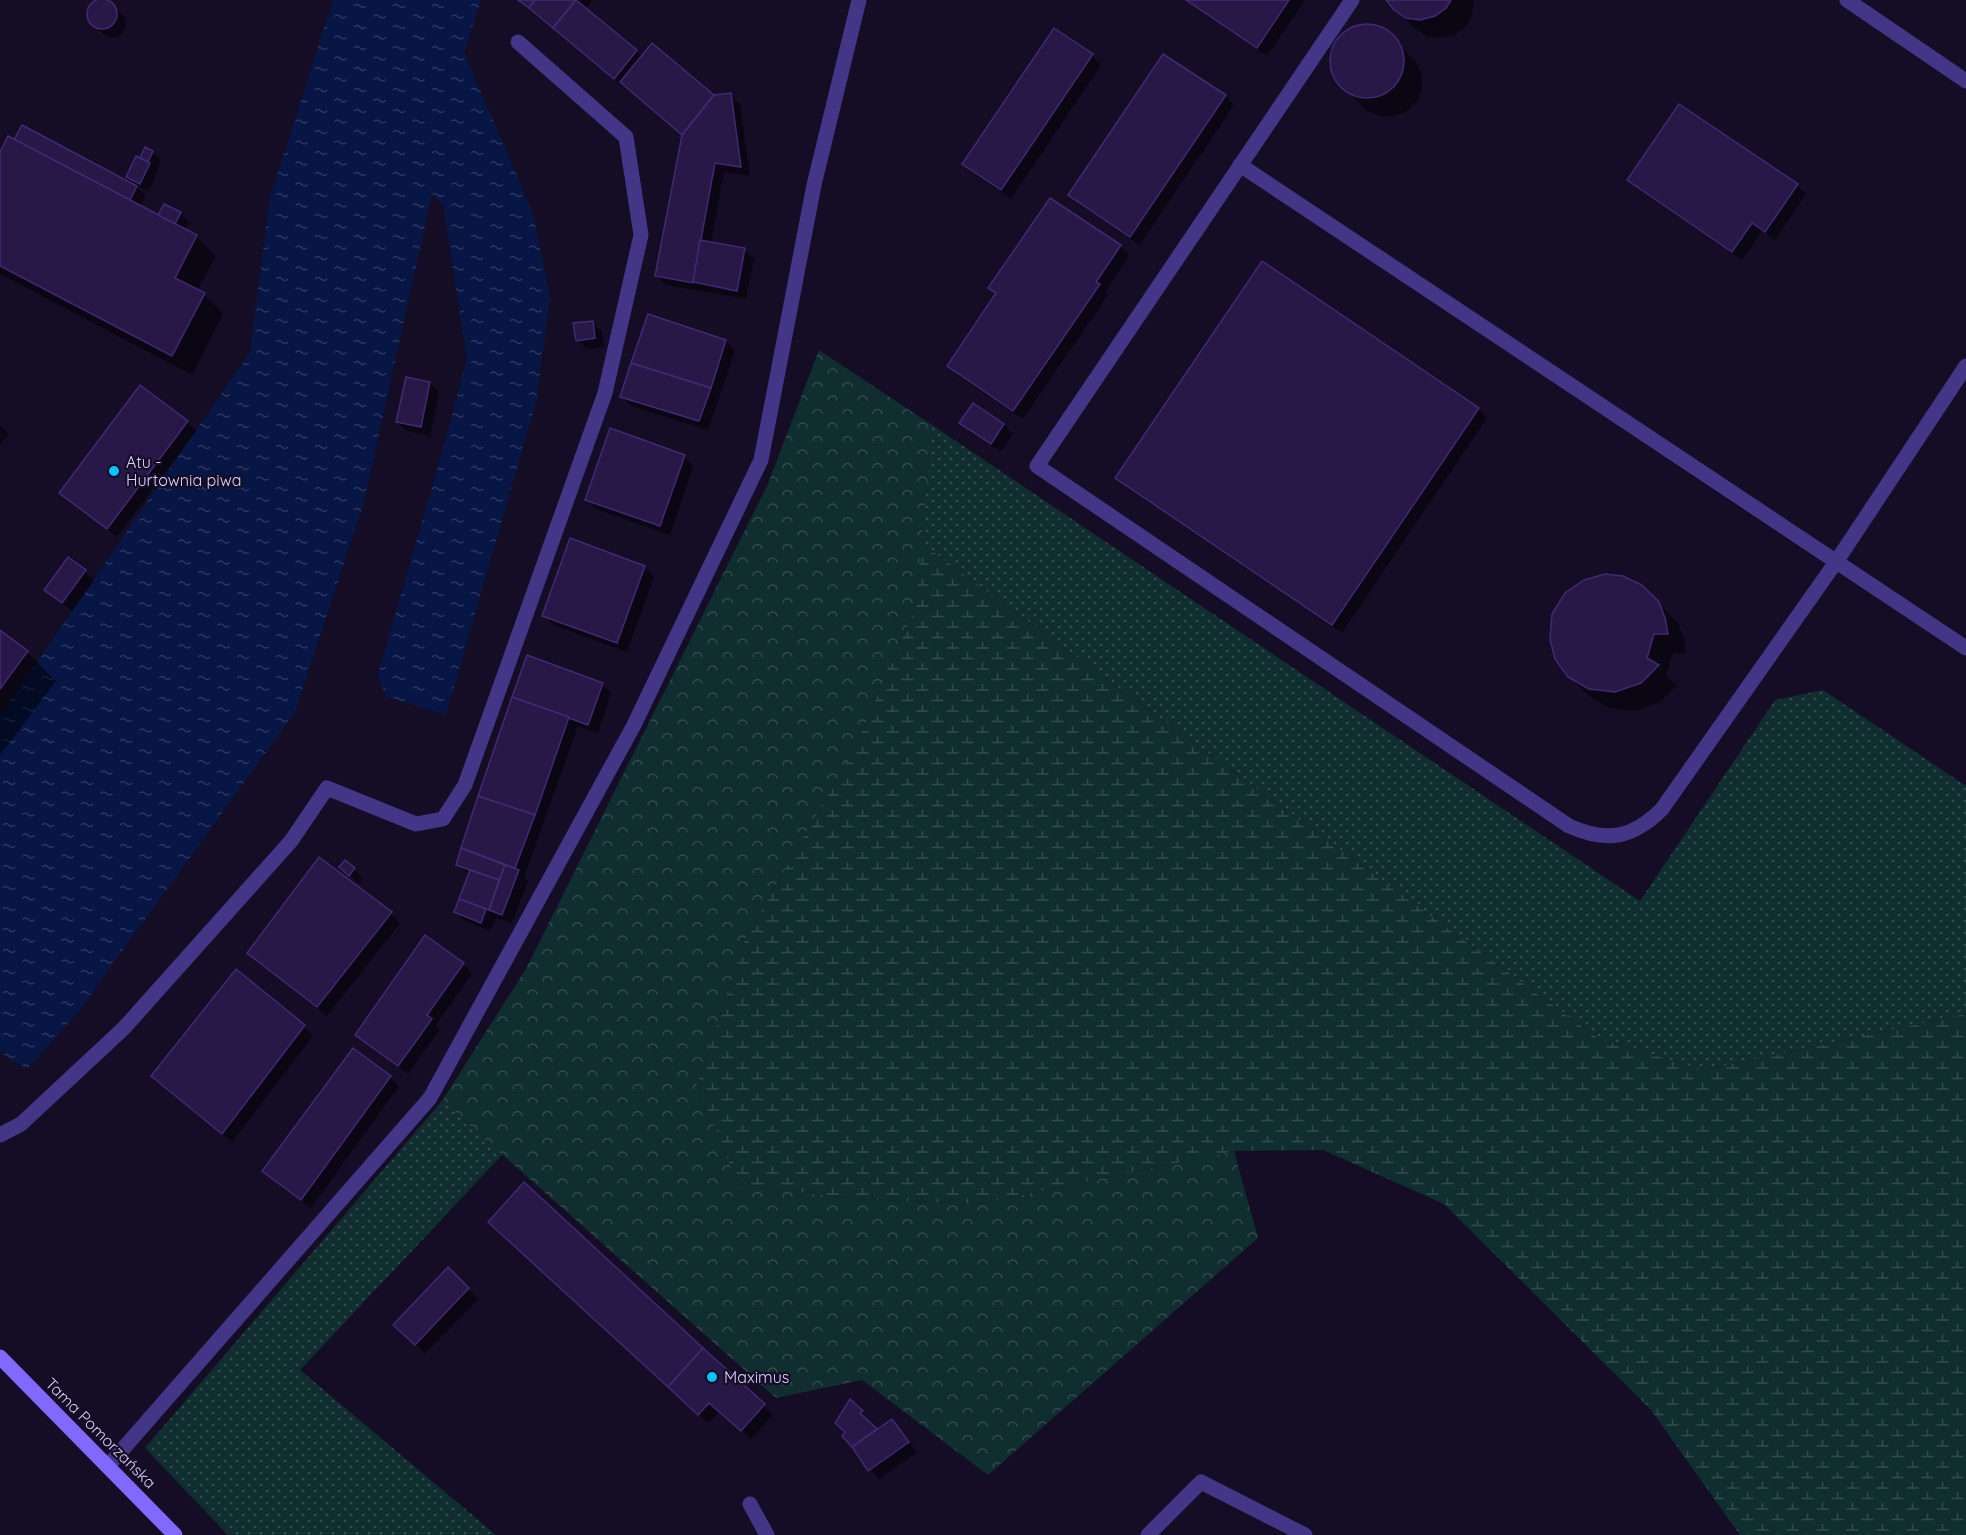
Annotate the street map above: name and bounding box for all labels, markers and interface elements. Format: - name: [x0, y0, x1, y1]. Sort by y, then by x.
- place label: Atu - Hurtownia piwa: [126, 452, 241, 490]
- marker: Atu - Hurtownia piwa: [107, 464, 121, 478]
- place label: Maximus: [724, 1367, 789, 1387]
- marker: Maximus: [705, 1370, 719, 1384]
- street label: Tama Pomorzańska: [42, 1374, 160, 1492]

